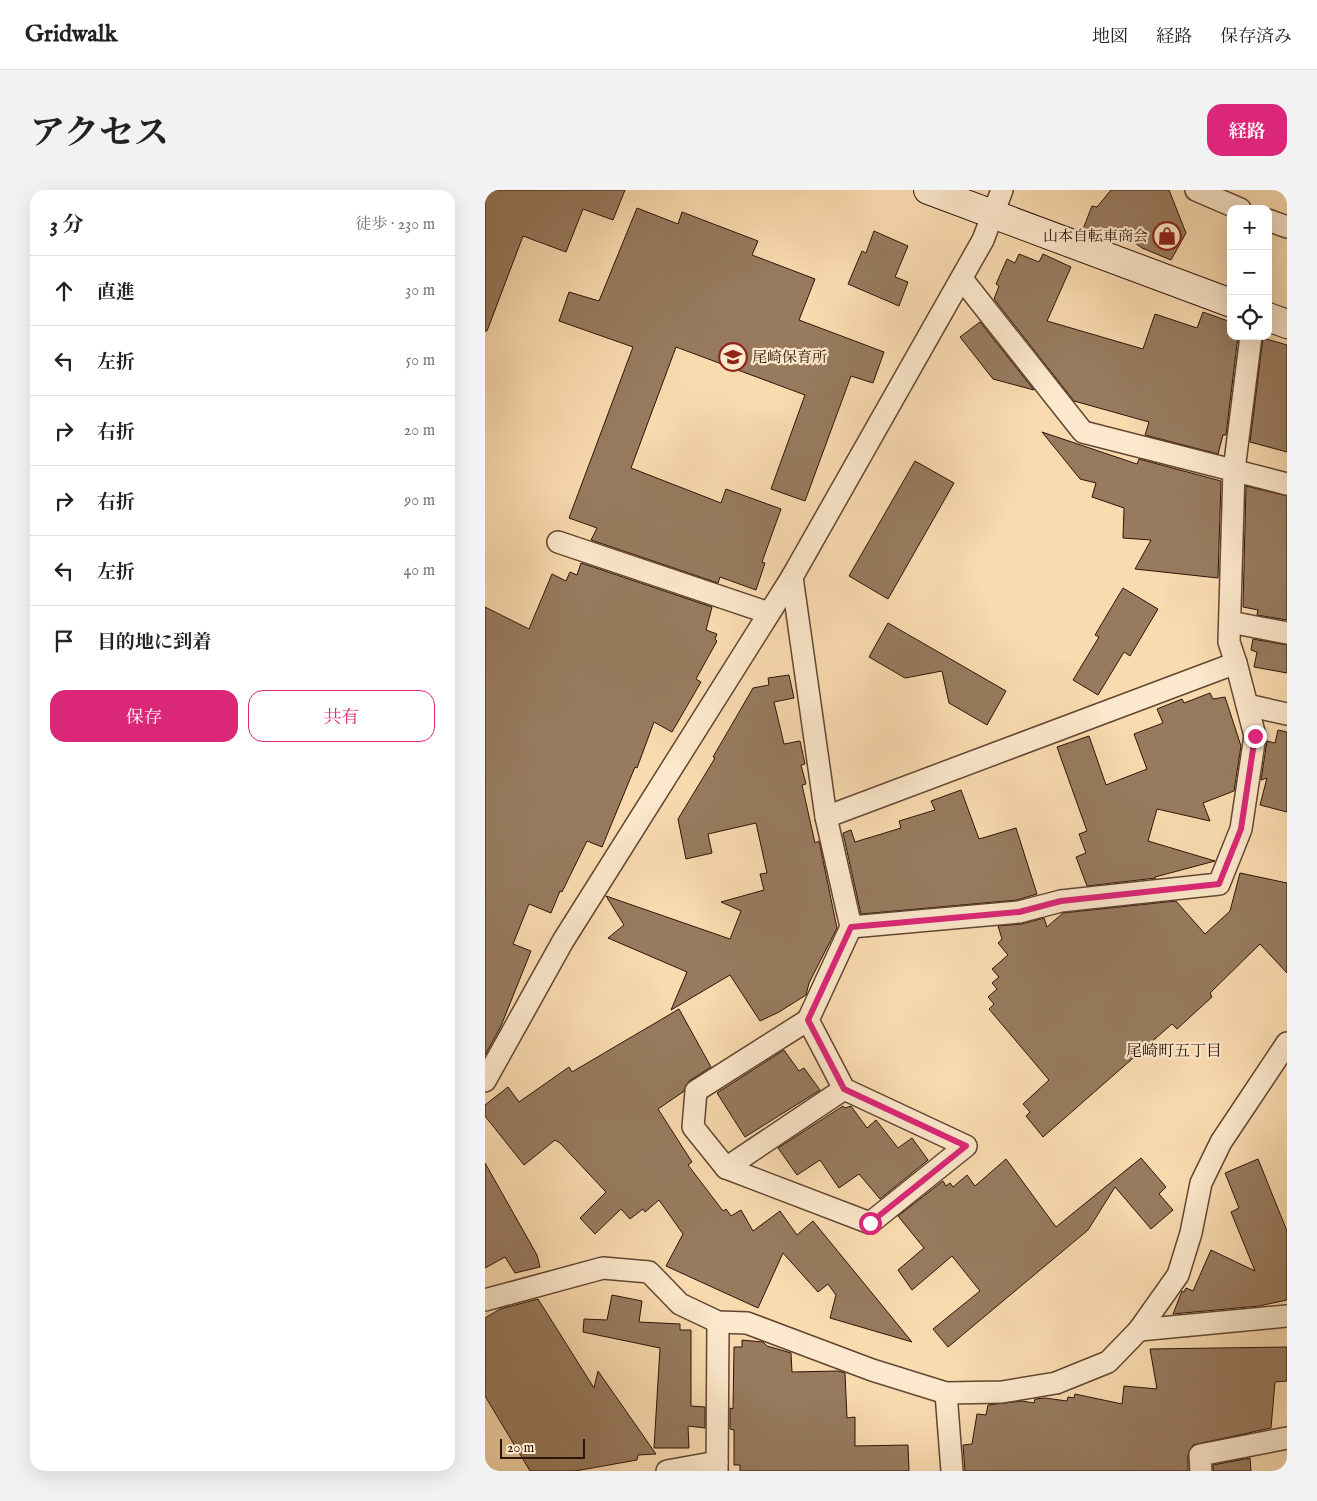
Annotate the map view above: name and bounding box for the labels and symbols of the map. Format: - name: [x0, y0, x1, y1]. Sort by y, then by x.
- shop icon: 山本自転車商会: [1152, 221, 1182, 251]
- place label: 山本自転車商会: [1043, 227, 1148, 246]
- school or university icon: 尾崎保育所: [718, 342, 748, 372]
- place label: 尾崎保育所: [752, 348, 827, 367]
- route end: [1244, 725, 1267, 748]
- district label: 尾崎町五丁目: [1126, 1042, 1222, 1062]
- route start: [859, 1212, 882, 1235]
- scale bar: [500, 1436, 585, 1459]

